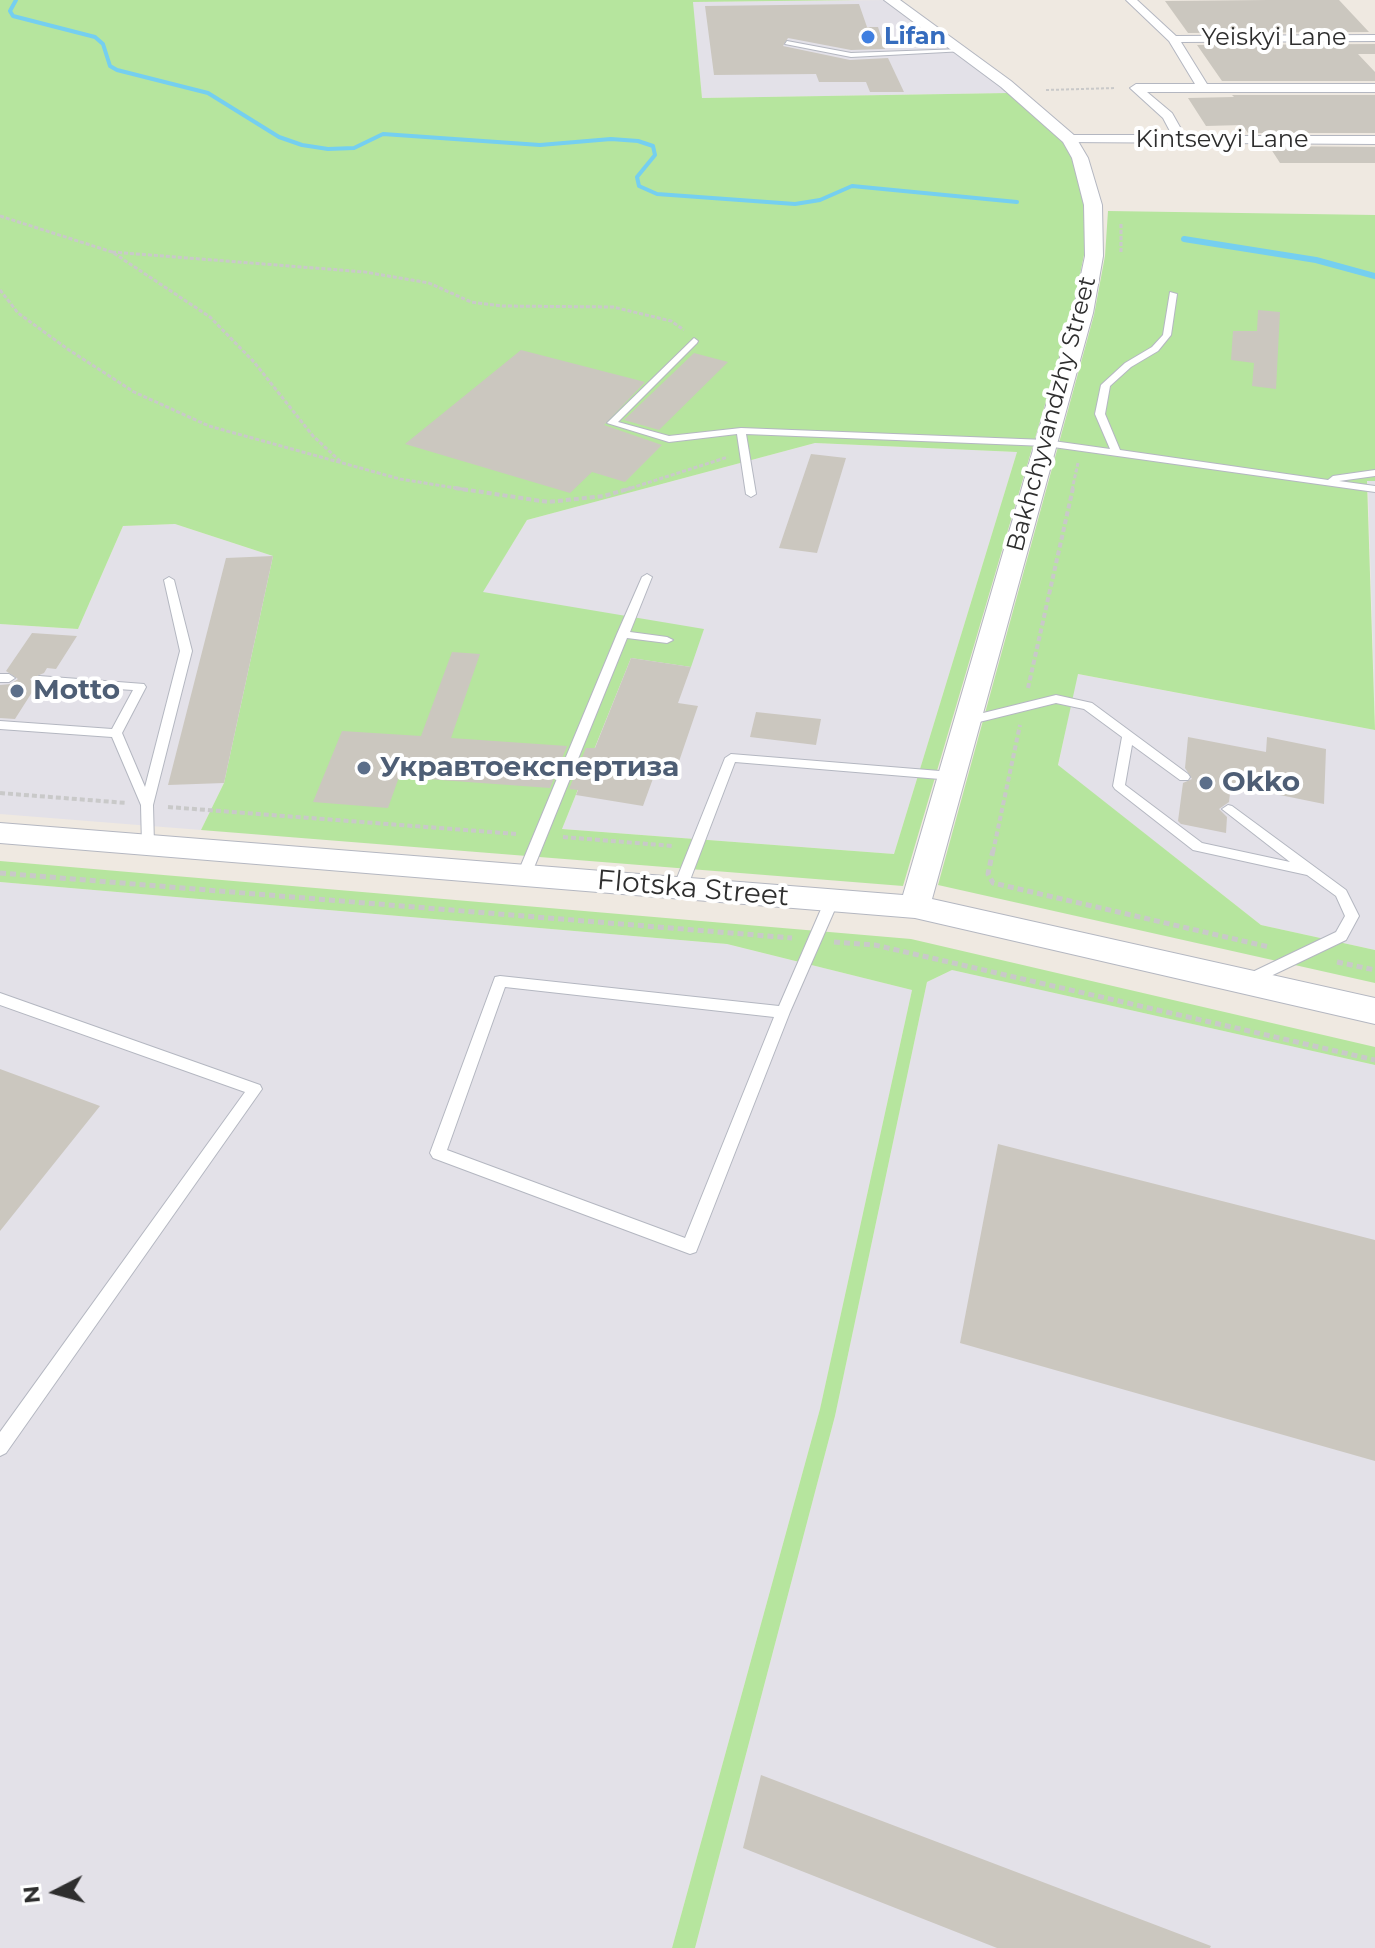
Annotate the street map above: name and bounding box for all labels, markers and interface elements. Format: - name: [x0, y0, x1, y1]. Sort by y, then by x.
- place label: Lifan: [884, 23, 946, 51]
- street label: Yeiskyi Lane: [1202, 24, 1346, 52]
- marker: Lifan: [859, 28, 877, 46]
- street label: Kintsevyi Lane: [1135, 126, 1309, 154]
- street label: Bakhchyvandzhy Street: [1001, 273, 1103, 555]
- place label: Motto: [33, 674, 120, 708]
- marker: Motto: [8, 682, 26, 700]
- place label: Укравтоекспертиза: [380, 751, 679, 785]
- marker: Укравтоекспертиза: [355, 759, 373, 777]
- place label: Okko: [1222, 766, 1300, 800]
- marker: Okko: [1197, 774, 1215, 792]
- street label: Flotska Street: [595, 864, 791, 914]
- north arrow: [16, 1852, 96, 1932]
- text: N: [17, 1884, 46, 1905]

